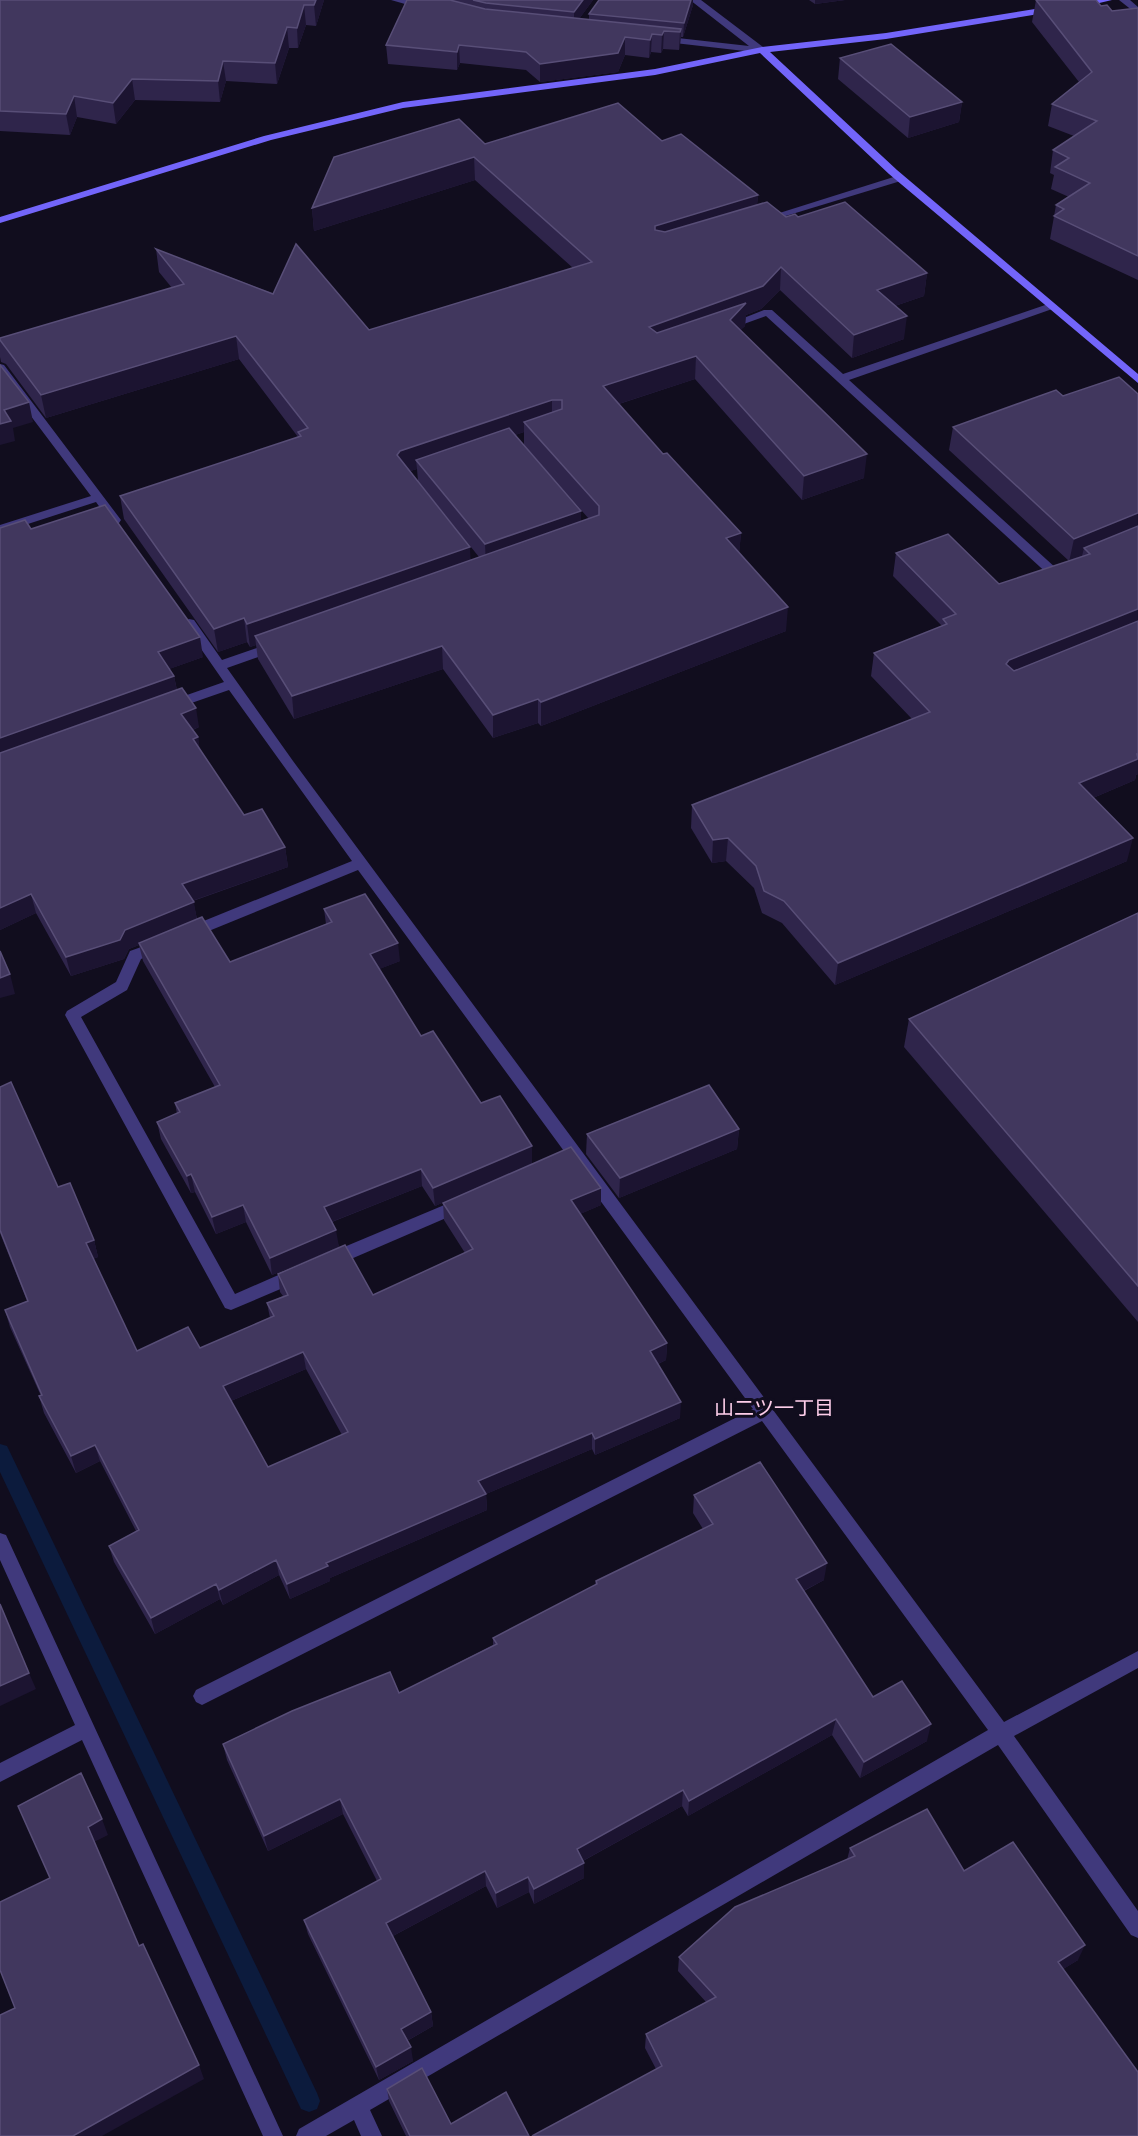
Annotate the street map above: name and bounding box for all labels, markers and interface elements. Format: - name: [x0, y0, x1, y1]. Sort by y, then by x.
- district label: 山二ツ一丁目: [714, 1395, 834, 1421]

